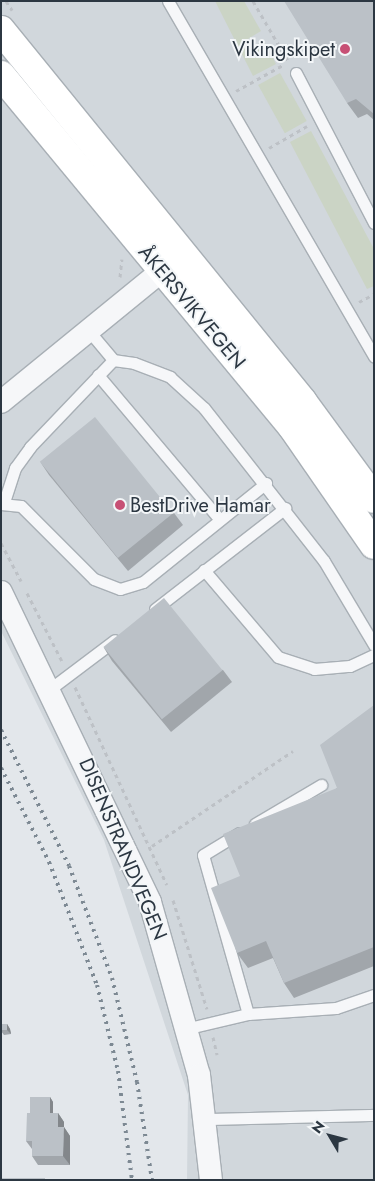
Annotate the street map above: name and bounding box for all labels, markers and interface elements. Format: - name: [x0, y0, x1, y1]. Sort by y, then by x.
- place label: Vikingskipet: [232, 37, 335, 61]
- marker: Vikingskipet: [339, 43, 351, 55]
- street label: ÅKERSVIKVEGEN: [133, 240, 251, 374]
- place label: BestDrive Hamar: [130, 493, 271, 517]
- marker: BestDrive Hamar: [114, 499, 126, 511]
- street label: DISENSTRANDVEGEN: [74, 754, 172, 944]
- north arrow: [305, 1111, 355, 1161]
- text: N: [307, 1117, 329, 1137]

